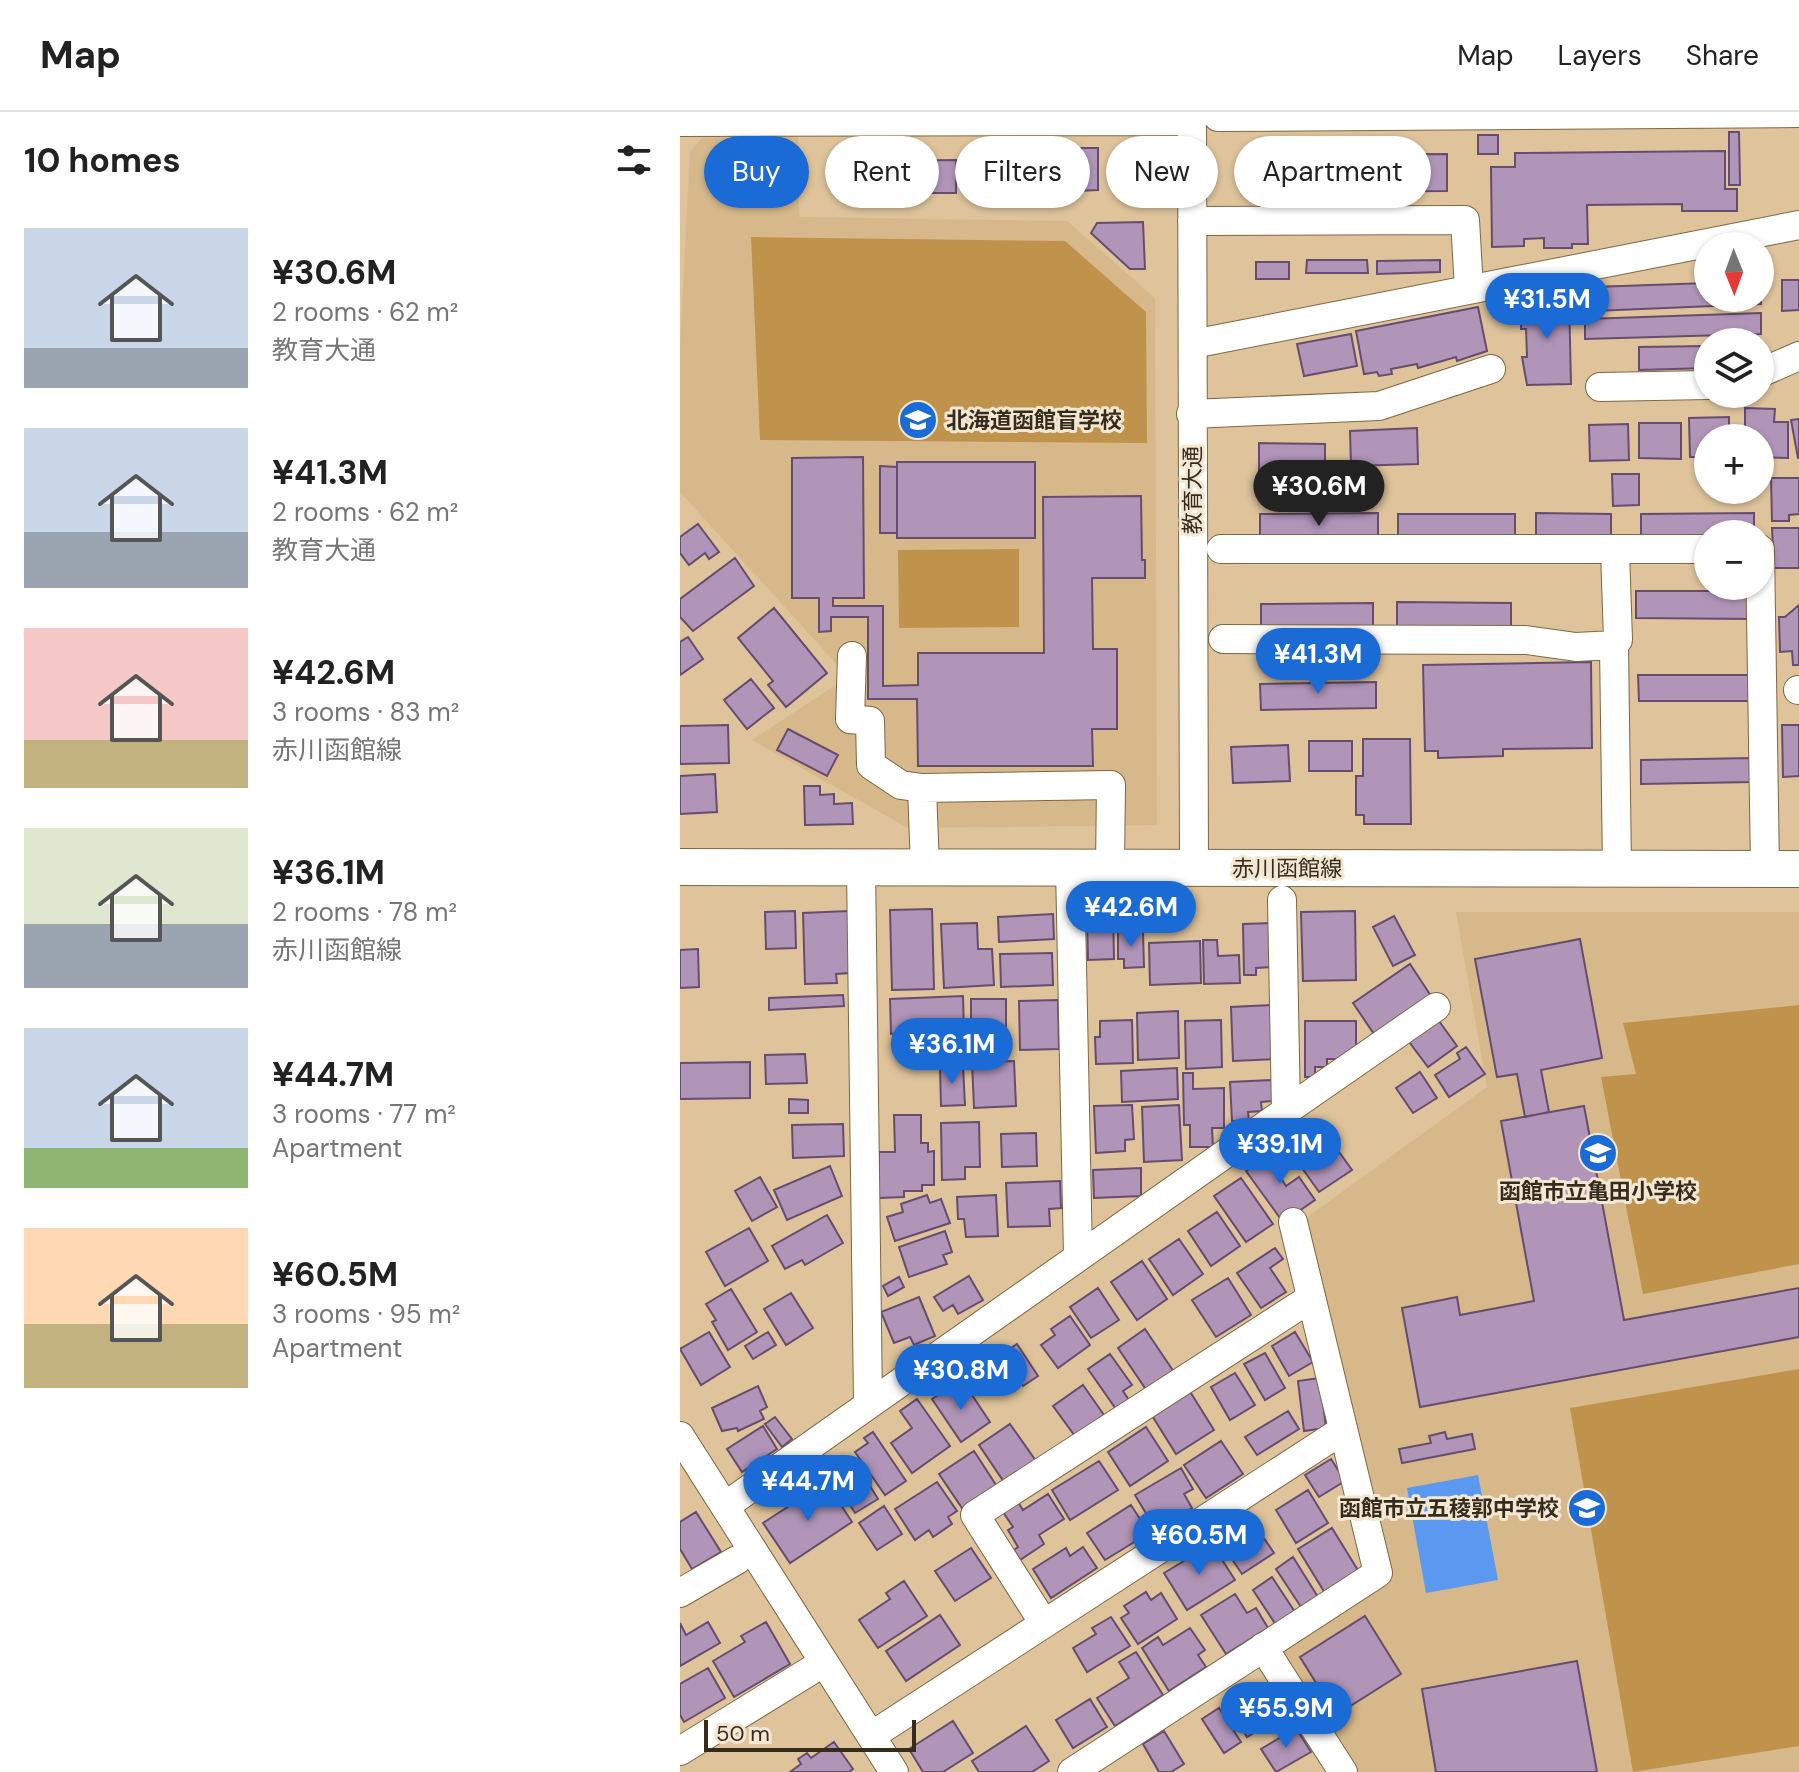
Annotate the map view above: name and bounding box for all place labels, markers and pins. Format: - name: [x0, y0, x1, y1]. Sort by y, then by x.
- pin: ¥31.5M: [1482, 273, 1612, 341]
- school or university icon: 北海道函館盲学校: [897, 399, 939, 441]
- place label: 北海道函館盲学校: [946, 406, 1122, 435]
- pin: ¥30.6M: [1254, 460, 1384, 528]
- pin: ¥41.3M: [1253, 628, 1383, 696]
- pin: ¥42.6M: [1066, 881, 1196, 949]
- pin: ¥36.1M: [887, 1018, 1017, 1086]
- pin: ¥39.1M: [1215, 1118, 1345, 1186]
- school or university icon: 函館市立亀田小学校: [1577, 1132, 1619, 1174]
- place label: 函館市立亀田小学校: [1499, 1177, 1697, 1206]
- pin: ¥30.8M: [896, 1344, 1026, 1412]
- pin: ¥44.7M: [743, 1455, 873, 1523]
- school or university icon: 函館市立五稜郭中学校: [1566, 1487, 1608, 1529]
- place label: 函館市立五稜郭中学校: [1339, 1494, 1559, 1523]
- pin: ¥60.5M: [1134, 1509, 1264, 1577]
- pin: ¥55.9M: [1221, 1682, 1351, 1750]

